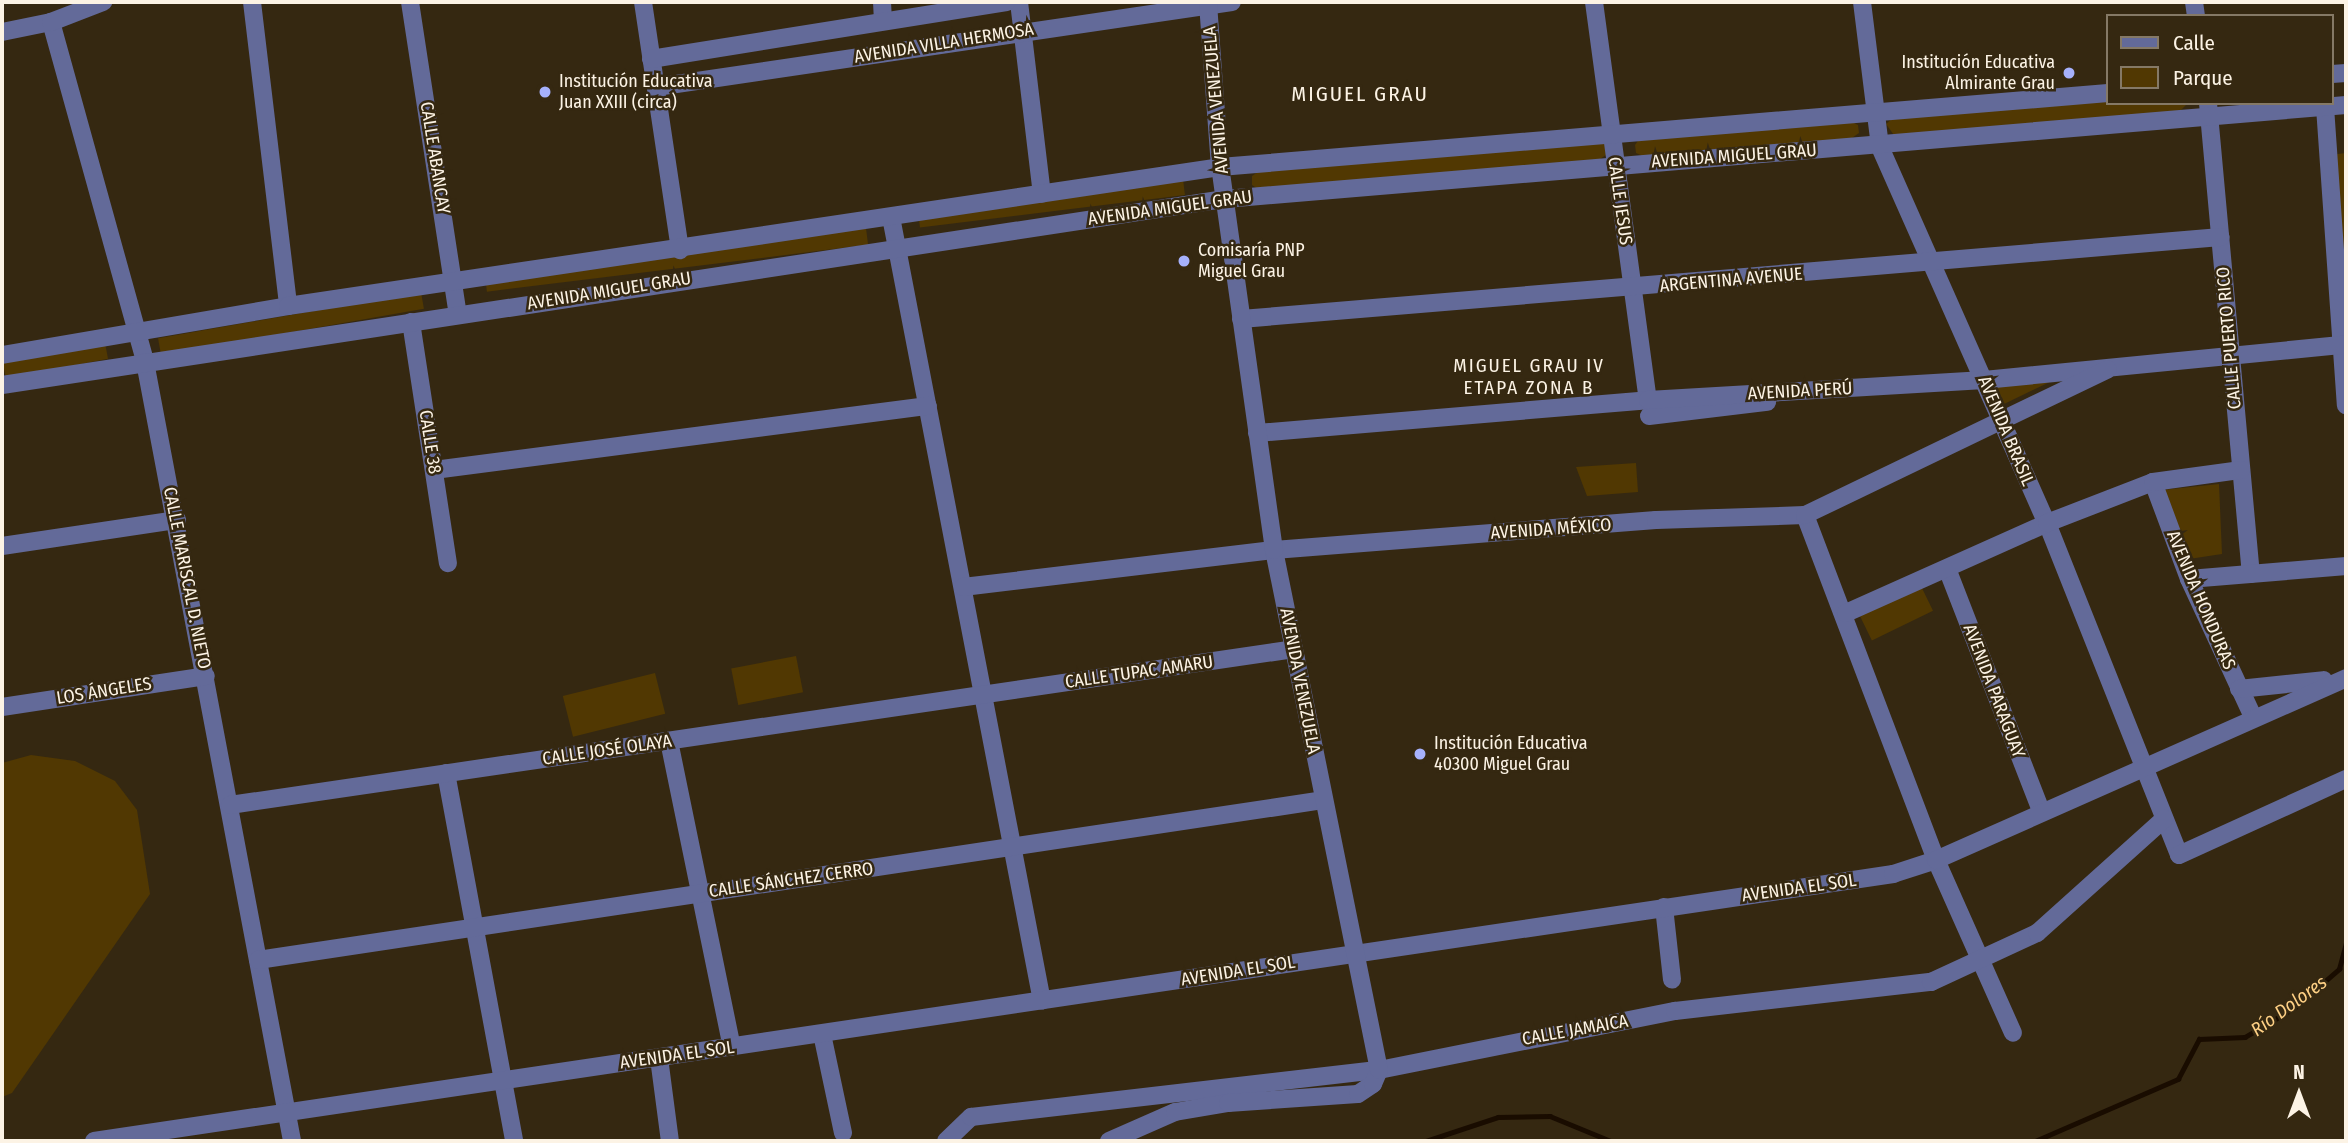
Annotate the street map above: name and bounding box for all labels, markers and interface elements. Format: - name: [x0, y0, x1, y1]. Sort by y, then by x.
- legend: [2106, 14, 2334, 105]
- street label: AVENIDA VILLA HERMOSA: [853, 18, 1035, 68]
- street label: AVENIDA VENEZUELA: [1199, 25, 1233, 175]
- text: Calle: [2173, 30, 2215, 56]
- place label: Institución Educativa Almirante Grau: [1901, 52, 2055, 94]
- marker: Institución Educativa Almirante Grau: [2061, 65, 2077, 81]
- text: Parque: [2173, 65, 2233, 91]
- place label: Institución Educativa Juan XXIII (circa): [559, 71, 713, 114]
- district label: MIGUEL GRAU: [1293, 81, 1427, 107]
- marker: Institución Educativa Juan XXIII (circa): [537, 84, 553, 100]
- street label: CALLE ABANCAY: [415, 100, 455, 216]
- street label: AVENIDA MIGUEL GRAU: [1651, 139, 1817, 173]
- street label: CALLE JESUS: [1603, 156, 1637, 246]
- street label: AVENIDA MIGUEL GRAU: [1087, 186, 1253, 230]
- place label: Comisaría PNP Miguel Grau: [1198, 240, 1305, 282]
- marker: Comisaría PNP Miguel Grau: [1176, 253, 1192, 269]
- street label: ARGENTINA AVENUE: [1659, 263, 1803, 297]
- street label: CALLE PUERTO RICO: [2212, 266, 2246, 410]
- street label: AVENIDA MIGUEL GRAU: [526, 267, 692, 315]
- district label: MIGUEL GRAU IV ETAPA ZONA B: [1455, 355, 1603, 399]
- street label: AVENIDA BRASIL: [1973, 373, 2039, 489]
- street label: AVENIDA PERÚ: [1747, 377, 1853, 405]
- street label: CALLE 38: [414, 409, 446, 475]
- street label: CALLE MARISCAL D. NIETO: [159, 485, 215, 671]
- street label: AVENIDA MÉXICO: [1490, 514, 1612, 544]
- street label: AVENIDA HONDURAS: [2162, 527, 2240, 673]
- street label: AVENIDA VENEZUELA: [1275, 606, 1325, 756]
- street label: AVENIDA PARAGUAY: [1959, 621, 2029, 761]
- street label: CALLE TUPAC AMARU: [1064, 651, 1214, 693]
- street label: LOS ÁNGELES: [55, 673, 153, 709]
- street label: CALLE JOSÉ OLAYA: [541, 730, 673, 770]
- place label: Institución Educativa 40300 Miguel Grau: [1434, 733, 1588, 776]
- marker: Institución Educativa 40300 Miguel Grau: [1412, 746, 1428, 762]
- street label: CALLE SÁNCHEZ CERRO: [707, 858, 875, 902]
- street label: AVENIDA EL SOL: [1740, 869, 1858, 907]
- street label: AVENIDA EL SOL: [1179, 951, 1297, 991]
- water label: Río Dolores: [2247, 971, 2331, 1041]
- street label: CALLE JAMAICA: [1520, 1010, 1630, 1050]
- street label: AVENIDA EL SOL: [618, 1036, 736, 1074]
- north arrow: [2264, 1059, 2334, 1129]
- text: N: [2293, 1061, 2305, 1084]

